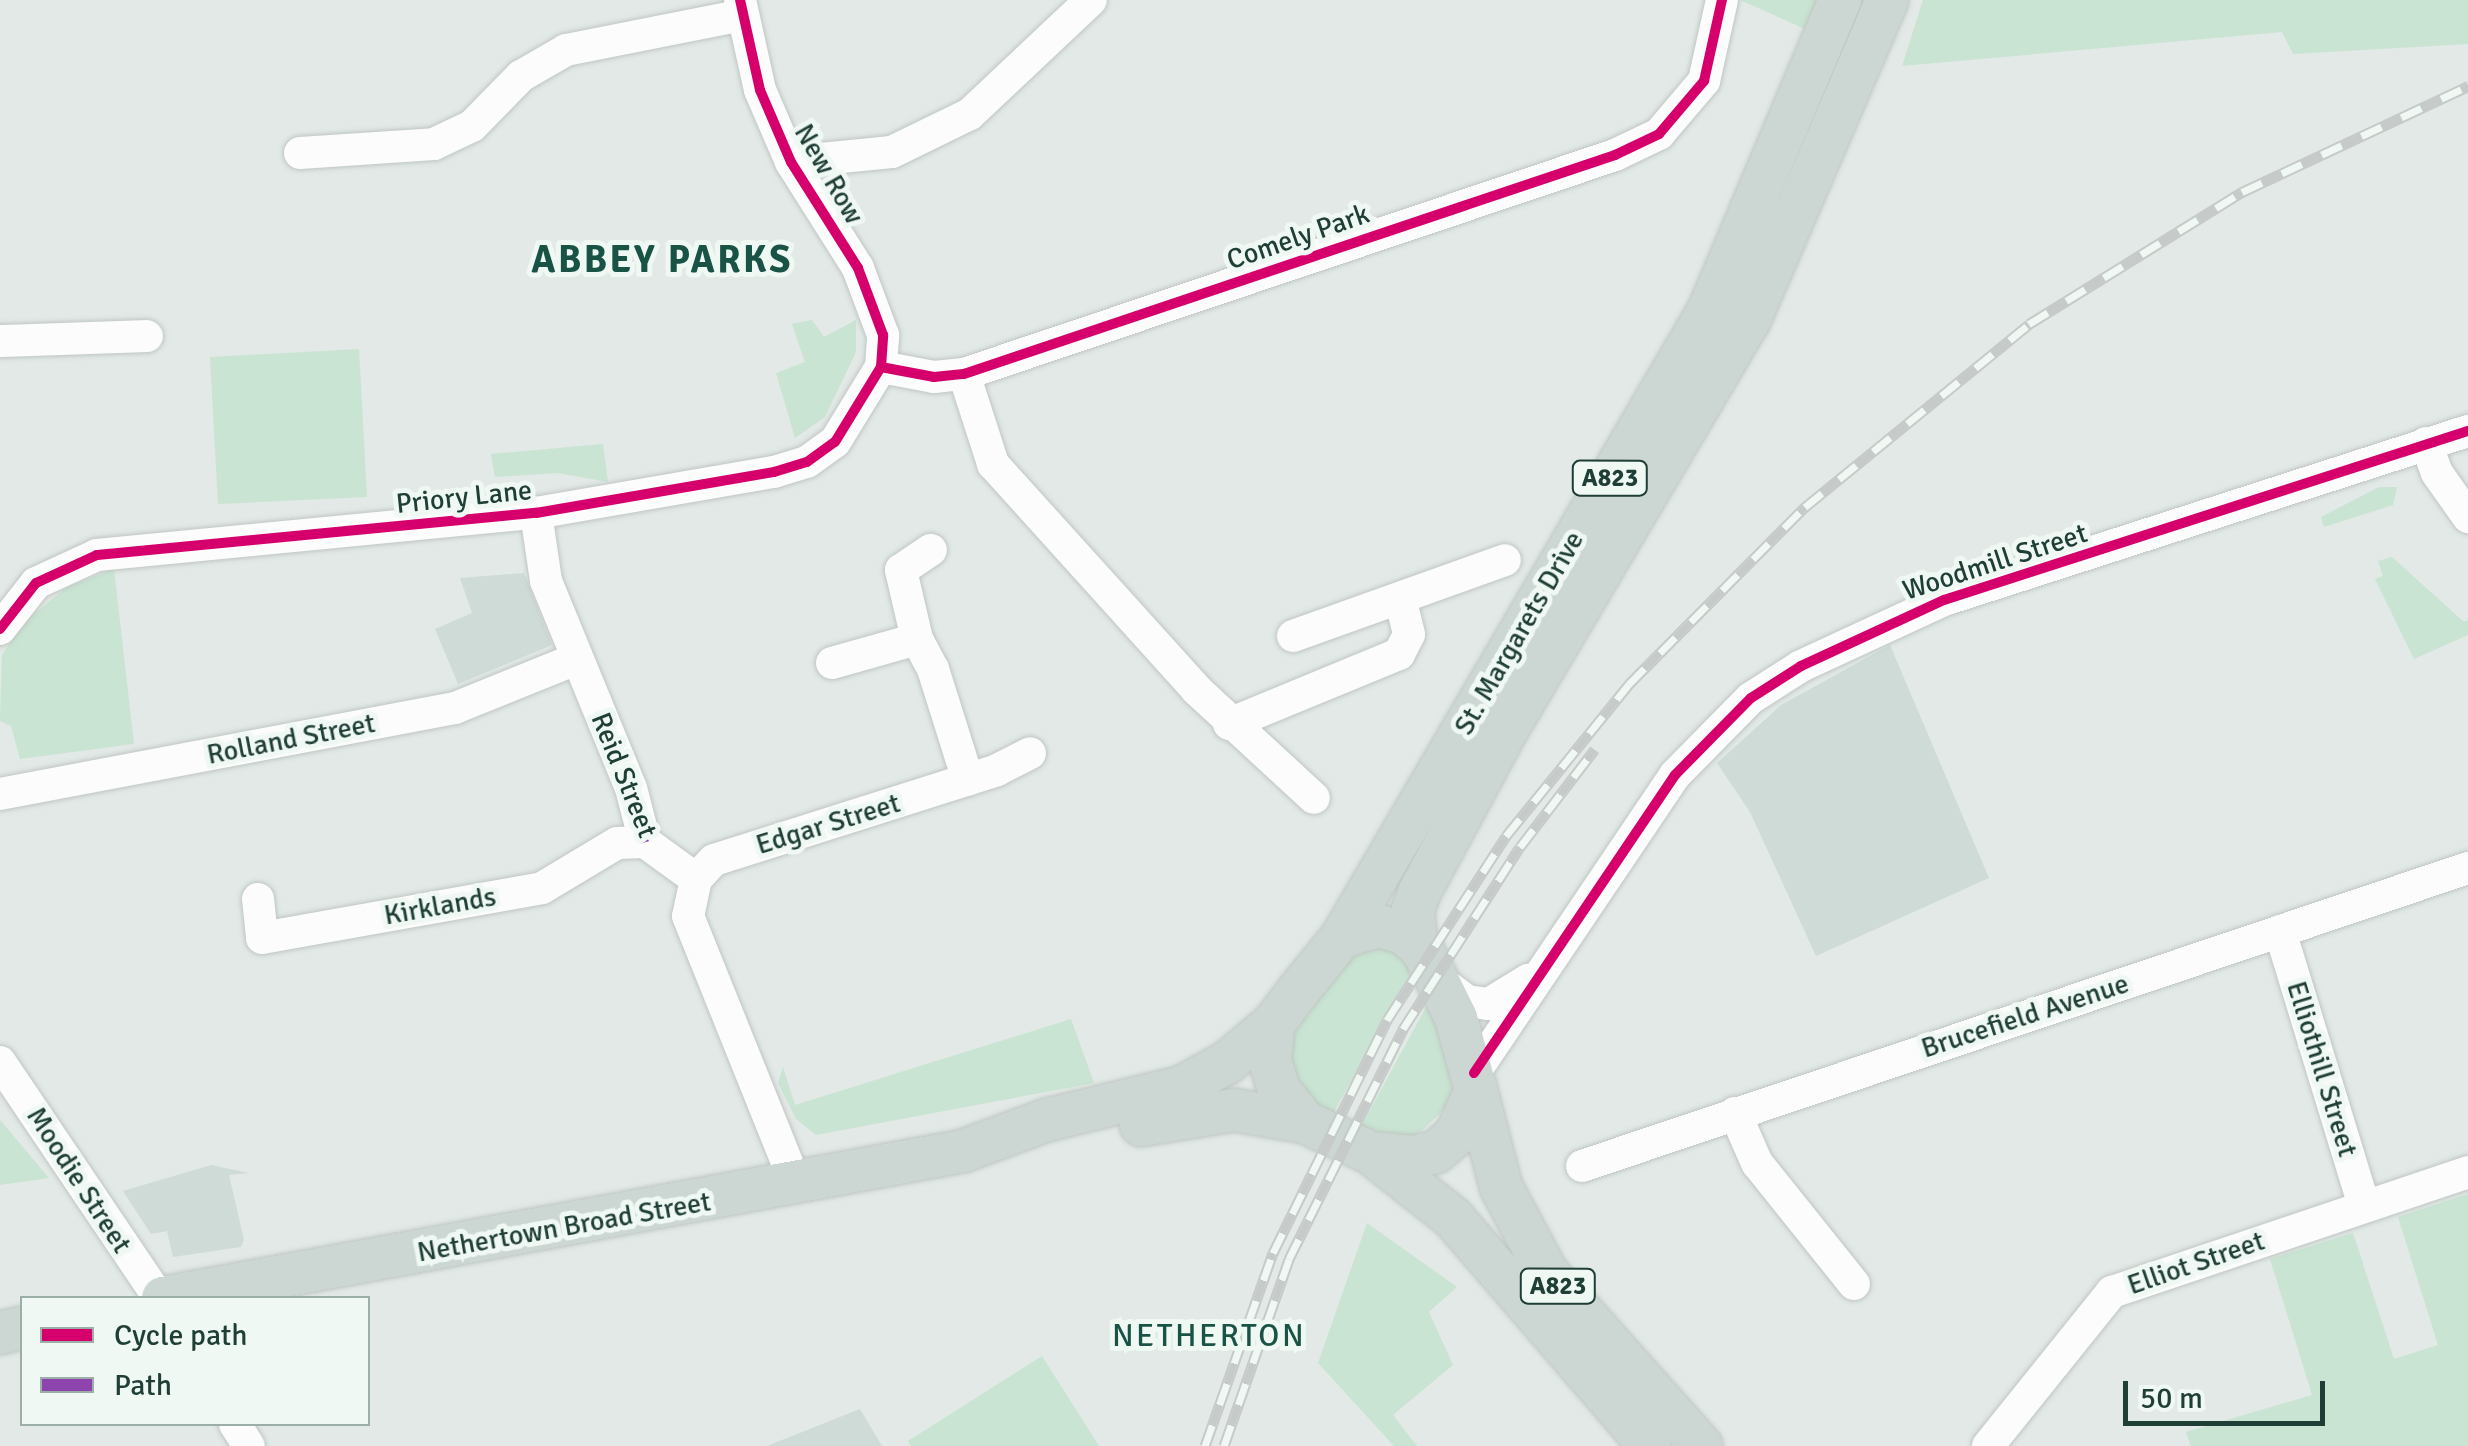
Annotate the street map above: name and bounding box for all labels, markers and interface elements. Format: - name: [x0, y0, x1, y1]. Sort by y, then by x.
- street label: New Row: [787, 118, 871, 230]
- street label: Comely Park: [1222, 197, 1374, 277]
- district label: ABBEY PARKS: [531, 237, 793, 283]
- road number: A823: [1570, 458, 1650, 498]
- street label: Priory Lane: [394, 473, 534, 521]
- street label: Woodmill Street: [1899, 516, 2091, 608]
- street label: St. Margarets Drive: [1447, 525, 1591, 741]
- street label: Rolland Street: [204, 706, 378, 772]
- street label: Reid Street: [584, 708, 664, 842]
- street label: Edgar Street: [752, 786, 904, 862]
- street label: Kirklands: [381, 880, 499, 932]
- street label: Brucefield Avenue: [1917, 967, 2133, 1065]
- street label: Elliothill Street: [2279, 977, 2365, 1161]
- street label: Moodie Street: [19, 1101, 139, 1259]
- street label: Nethertown Broad Street: [415, 1185, 713, 1269]
- street label: Elliot Street: [2123, 1224, 2269, 1302]
- road number: A823: [1518, 1266, 1598, 1306]
- legend: [20, 1296, 370, 1426]
- text: Cycle path: [114, 1317, 248, 1354]
- district label: NETHERTON: [1112, 1317, 1306, 1355]
- scale bar: [2128, 1361, 2330, 1423]
- text: Path: [114, 1367, 172, 1404]
- text: 50 m: [2140, 1380, 2203, 1417]

